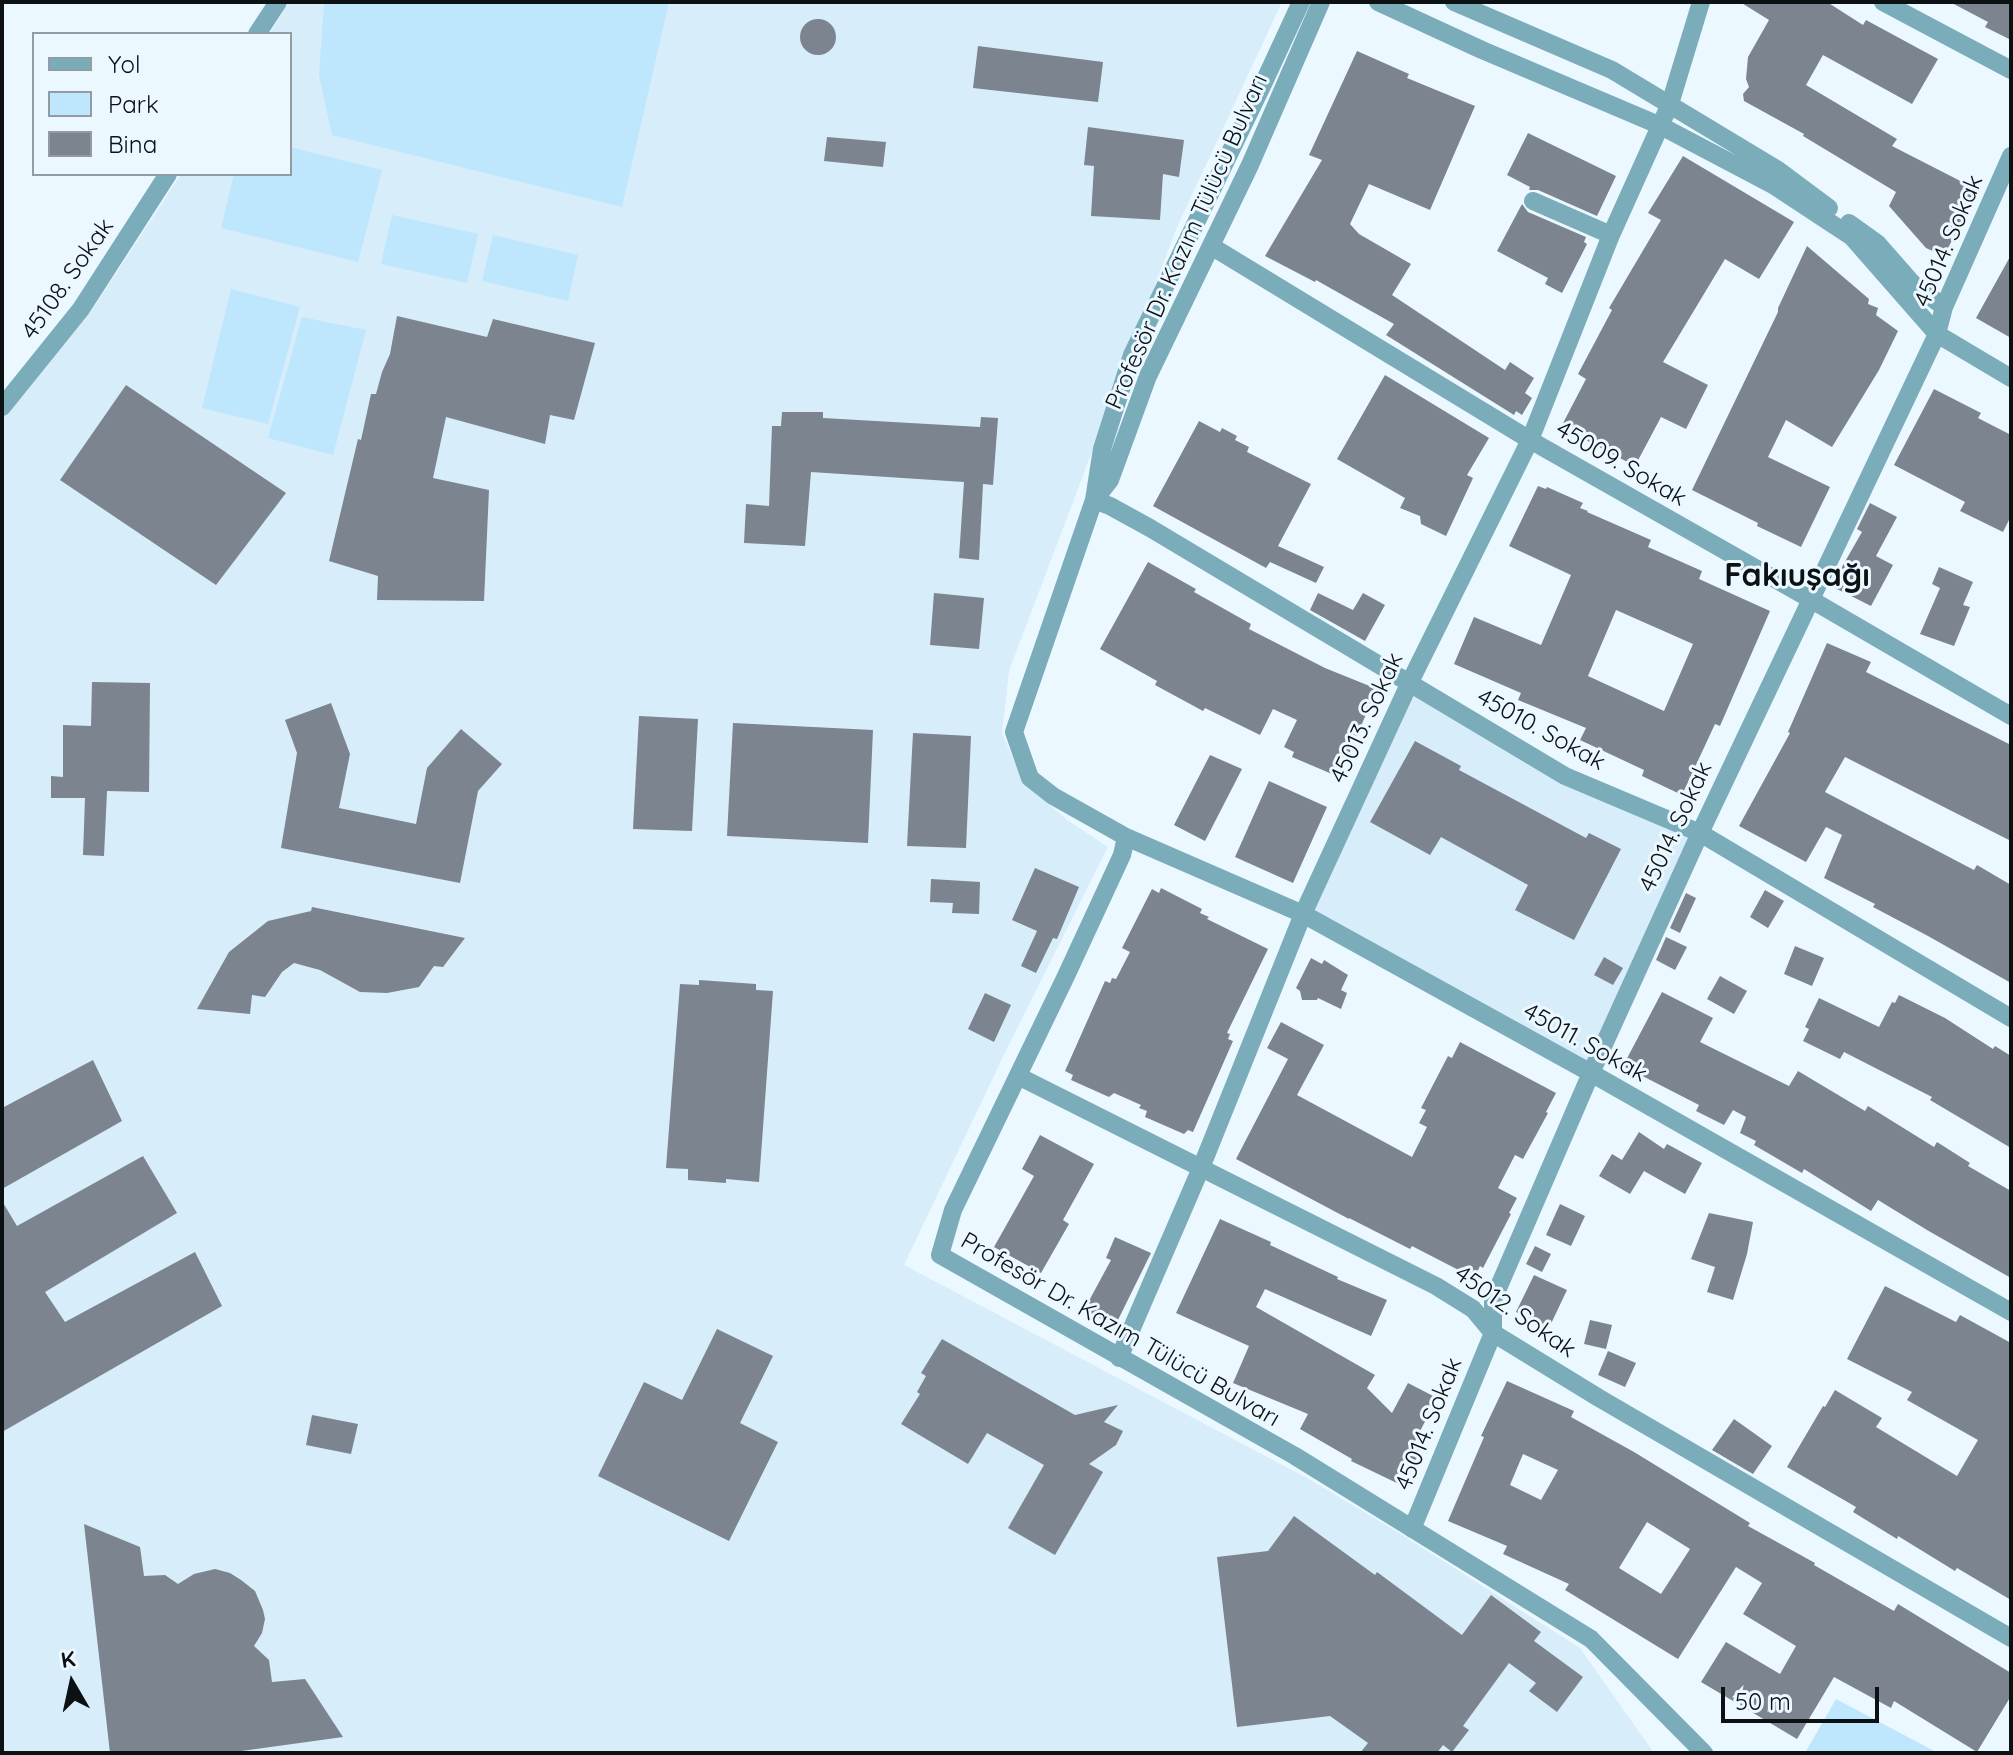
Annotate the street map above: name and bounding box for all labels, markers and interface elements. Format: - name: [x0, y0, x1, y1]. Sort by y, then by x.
- legend: [32, 32, 292, 176]
- text: Yol: [108, 49, 140, 79]
- street label: Profesör Dr. Kazım Tülücü Bulvarı: [1100, 70, 1274, 414]
- text: Park: [108, 89, 159, 119]
- text: Bina: [108, 129, 157, 159]
- street label: 45014. Sokak: [1908, 171, 1990, 311]
- street label: 45108. Sokak: [16, 213, 120, 345]
- street label: 45009. Sokak: [1551, 415, 1691, 513]
- district label: Fakıuşağı: [1724, 557, 1870, 595]
- street label: 45013. Sokak: [1324, 648, 1410, 788]
- street label: 45010. Sokak: [1472, 683, 1610, 777]
- street label: 45014. Sokak: [1633, 757, 1719, 897]
- street label: 45011. Sokak: [1518, 997, 1652, 1089]
- street label: Profesör Dr. Kazım Tülücü Bulvarı: [955, 1227, 1285, 1433]
- street label: 45012. Sokak: [1449, 1260, 1581, 1364]
- street label: 45014. Sokak: [1389, 1354, 1469, 1494]
- north arrow: [32, 1643, 112, 1723]
- text: K: [59, 1644, 78, 1674]
- scale bar: [1725, 1671, 1883, 1721]
- text: 50 m: [1735, 1686, 1791, 1716]

